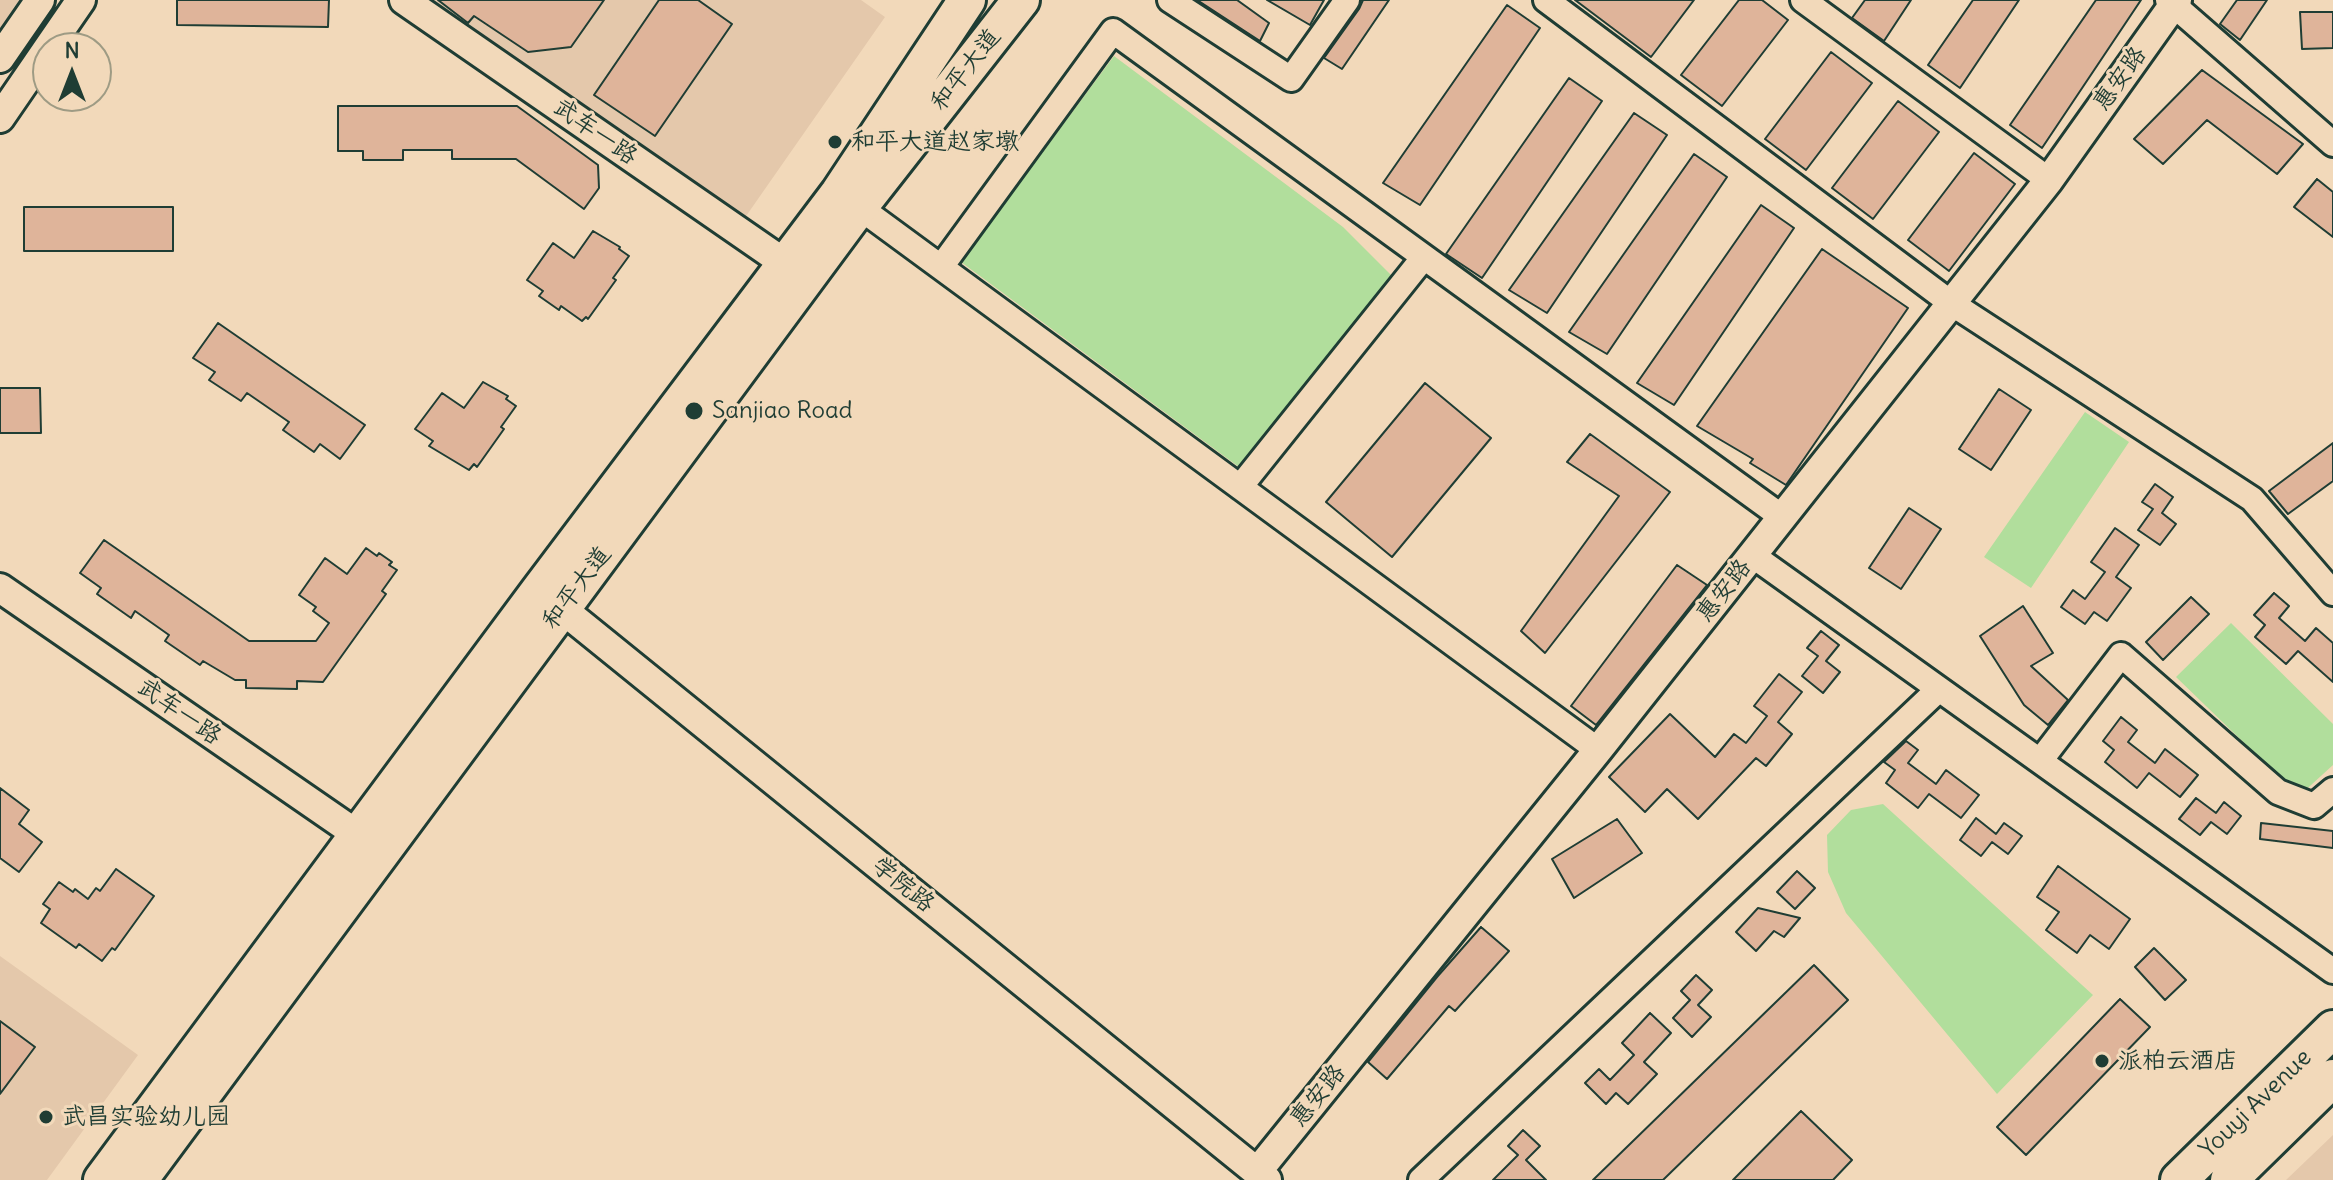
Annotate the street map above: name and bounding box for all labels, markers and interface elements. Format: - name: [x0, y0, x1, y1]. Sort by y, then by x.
- street label: 和平大道: [925, 23, 1007, 117]
- north arrow: [32, 32, 112, 112]
- text: N: [64, 36, 80, 64]
- street label: 惠安路: [2087, 41, 2153, 117]
- street label: 武车一路: [547, 93, 643, 171]
- place label: 和平大道赵家墩: [851, 128, 1019, 156]
- marker: 和平大道赵家墩: [826, 133, 844, 151]
- place label: Sanjiao Road: [712, 397, 853, 425]
- marker: Sanjiao Road: [683, 400, 705, 422]
- street label: 和平大道: [537, 541, 617, 635]
- street label: 惠安路: [1690, 554, 1758, 628]
- street label: 武车一路: [131, 673, 227, 751]
- street label: 学院路: [866, 851, 940, 919]
- street label: Youyi Avenue: [2194, 1044, 2318, 1164]
- place label: 派柏云酒店: [2118, 1047, 2238, 1075]
- marker: 派柏云酒店: [2093, 1052, 2111, 1070]
- street label: 惠安路: [1284, 1059, 1352, 1133]
- place label: 武昌实验幼儿园: [62, 1103, 230, 1131]
- marker: 武昌实验幼儿园: [37, 1108, 55, 1126]

